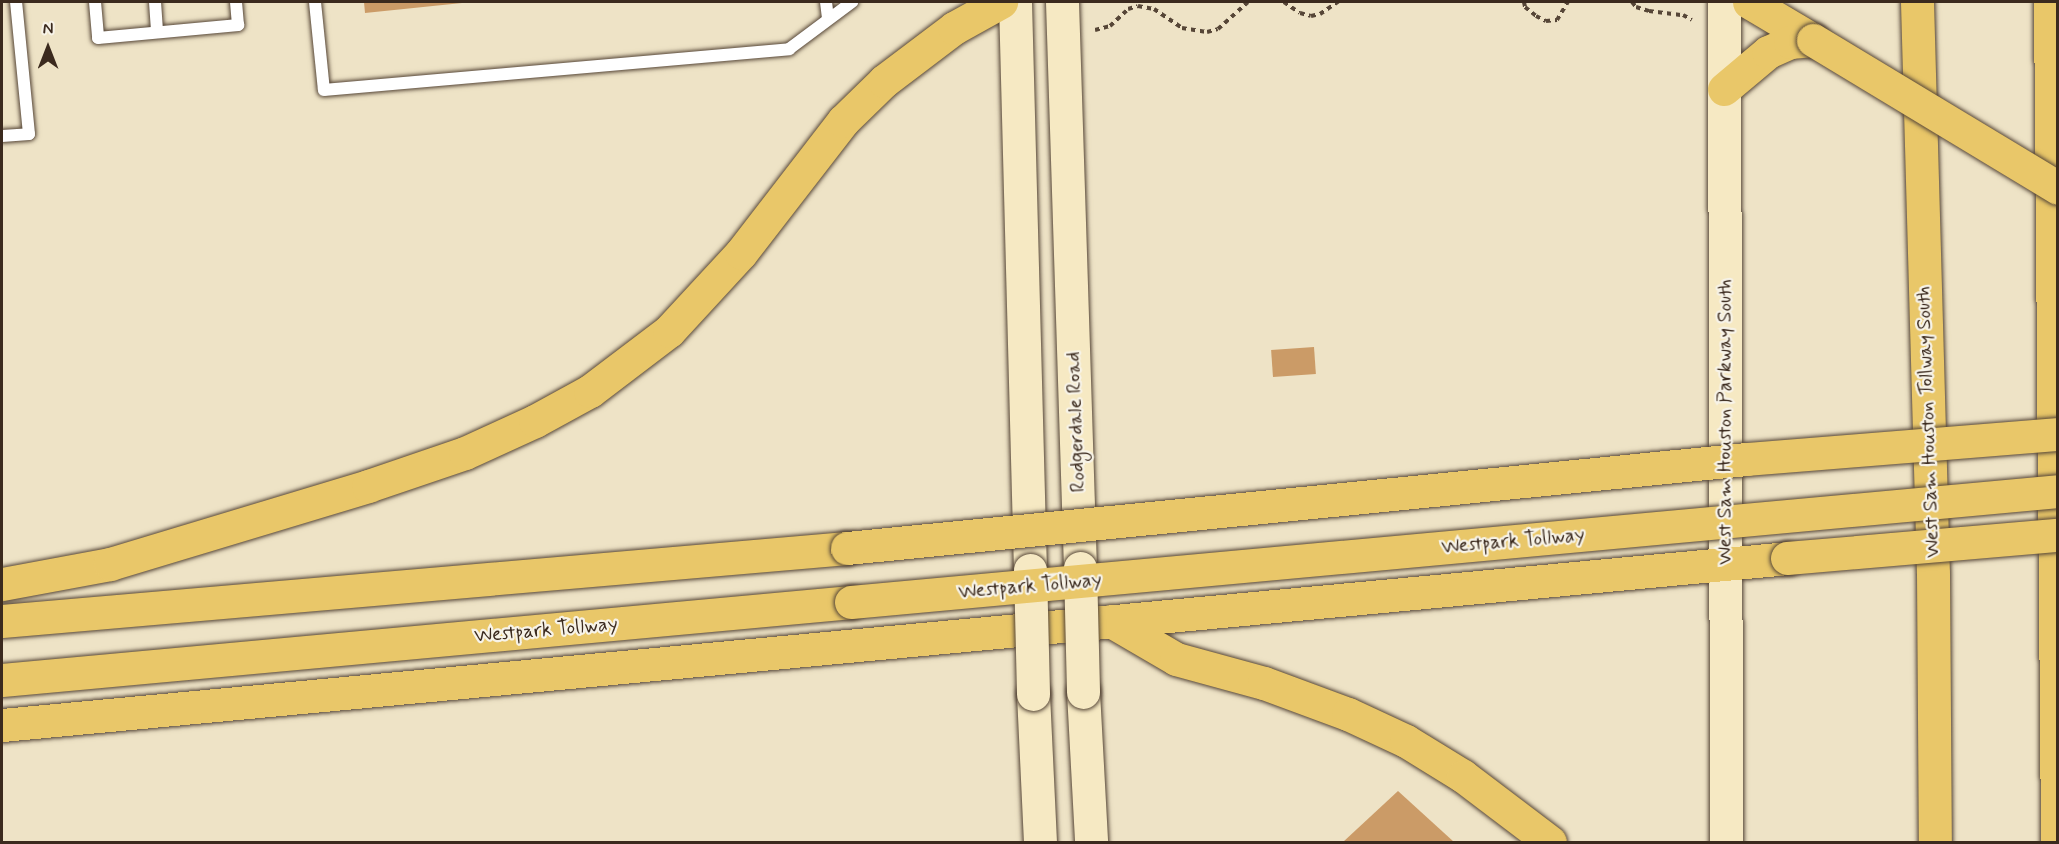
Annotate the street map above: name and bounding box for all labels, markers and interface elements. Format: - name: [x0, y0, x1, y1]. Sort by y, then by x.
- north arrow: [18, 18, 78, 78]
- text: N: [43, 19, 53, 40]
- street label: West Sam Houston Parkway South: [1713, 282, 1737, 562]
- street label: West Sam Houston Tollway South: [1911, 288, 1945, 556]
- street label: Rodgerdale Road: [1062, 352, 1090, 492]
- street label: Westpark Tollway: [1440, 523, 1586, 559]
- street label: Westpark Tollway: [957, 568, 1103, 604]
- street label: Westpark Tollway: [473, 612, 619, 648]

